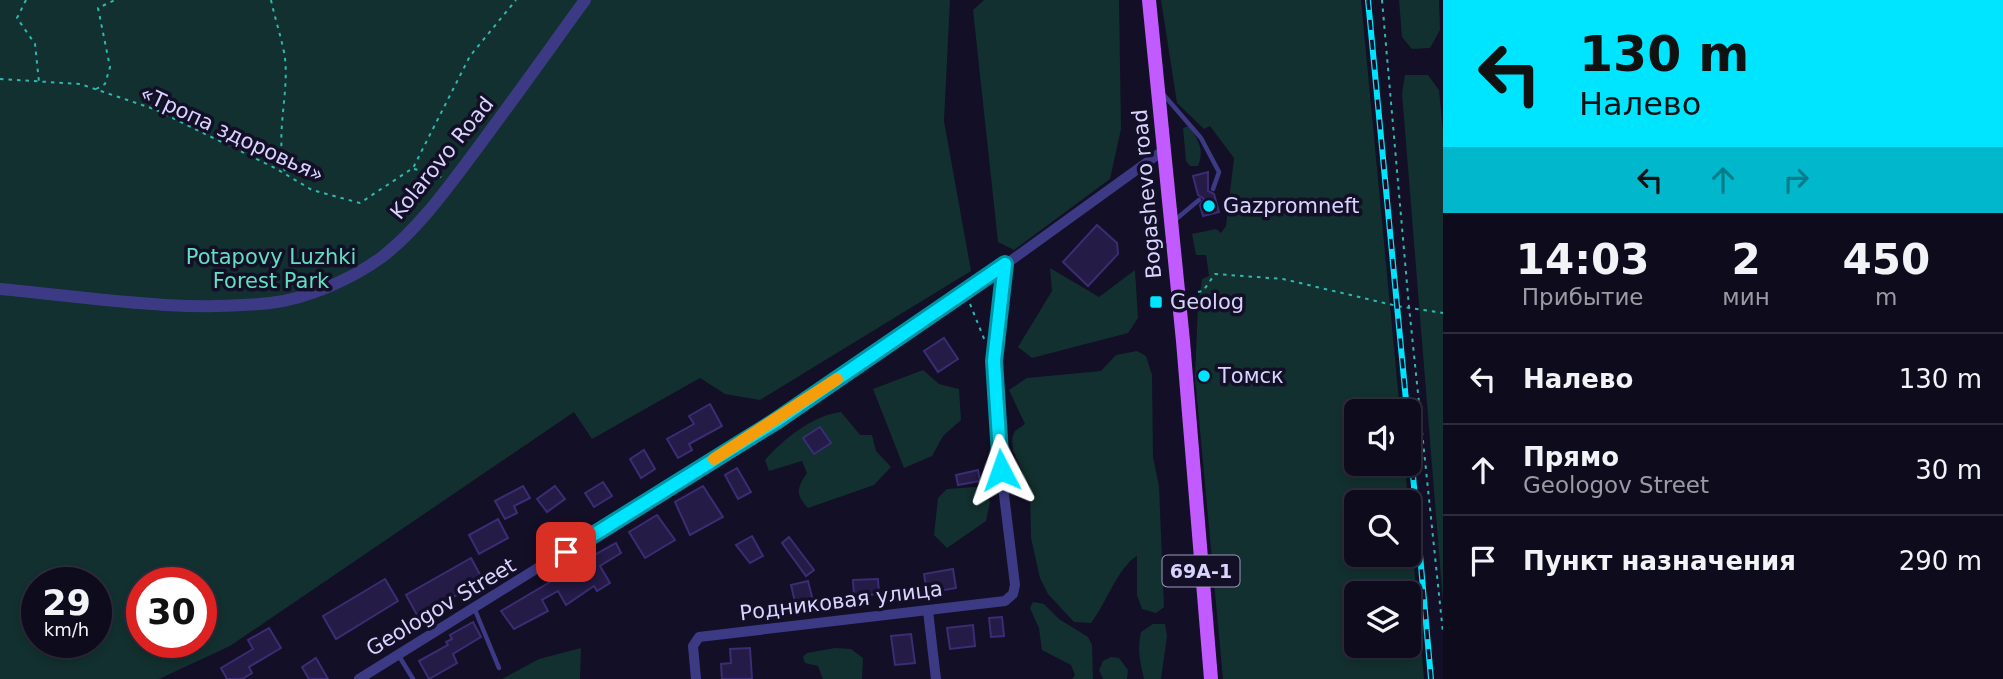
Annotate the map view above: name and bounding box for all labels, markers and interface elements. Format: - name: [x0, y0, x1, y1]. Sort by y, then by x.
- text: 130 m: [1579, 26, 1749, 83]
- icon: left: [1464, 28, 1555, 119]
- street label: «Тропа здоровья»: [136, 81, 328, 187]
- text: Налево: [1579, 85, 1701, 123]
- street label: Kolarovo Road: [385, 92, 499, 224]
- street label: Bogashevo road: [1128, 108, 1166, 280]
- icon: left: [1631, 161, 1669, 199]
- icon: ahead: [1704, 161, 1742, 199]
- icon: right: [1777, 161, 1815, 199]
- place label: Gazpromneft: [1223, 194, 1359, 218]
- marker: Gazpromneft: [1201, 198, 1217, 214]
- text: 14:03: [1516, 235, 1650, 284]
- text: 2: [1731, 235, 1761, 284]
- text: 450: [1842, 235, 1930, 284]
- park label: Potapovy Luzhki Forest Park: [186, 245, 356, 293]
- text: Прибытие: [1522, 284, 1644, 310]
- text: мин: [1722, 284, 1770, 310]
- text: m: [1875, 284, 1898, 310]
- place label: Geolog: [1170, 290, 1244, 314]
- marker: Geolog: [1148, 294, 1164, 310]
- icon: left: [1464, 360, 1502, 398]
- place label: Томск: [1217, 364, 1284, 388]
- text: Налево: [1523, 364, 1633, 394]
- text: 130 m: [1899, 364, 1982, 394]
- marker: Томск: [1196, 368, 1212, 384]
- map controls: [1344, 399, 1421, 658]
- button: sound: [1344, 399, 1421, 476]
- position arrow: [964, 433, 1038, 507]
- text: Прямо: [1523, 442, 1619, 472]
- icon: ahead: [1464, 451, 1502, 489]
- text: 30 m: [1915, 455, 1982, 485]
- text: Geologov Street: [1523, 472, 1709, 498]
- button: search: [1344, 490, 1421, 567]
- pin: [536, 522, 596, 582]
- icon: arrive: [547, 533, 585, 571]
- icon: arrive: [1464, 542, 1502, 580]
- text: Пункт назначения: [1523, 546, 1796, 576]
- text: 290 m: [1899, 546, 1982, 576]
- street label: Geologov Street: [362, 553, 520, 661]
- road number: 69А-1: [1162, 556, 1240, 586]
- speed limit sign: 30: [126, 567, 217, 658]
- street label: Родниковая улица: [738, 577, 944, 625]
- button: layers: [1344, 581, 1421, 658]
- text: 29: [42, 583, 91, 623]
- text: km/h: [44, 619, 89, 640]

